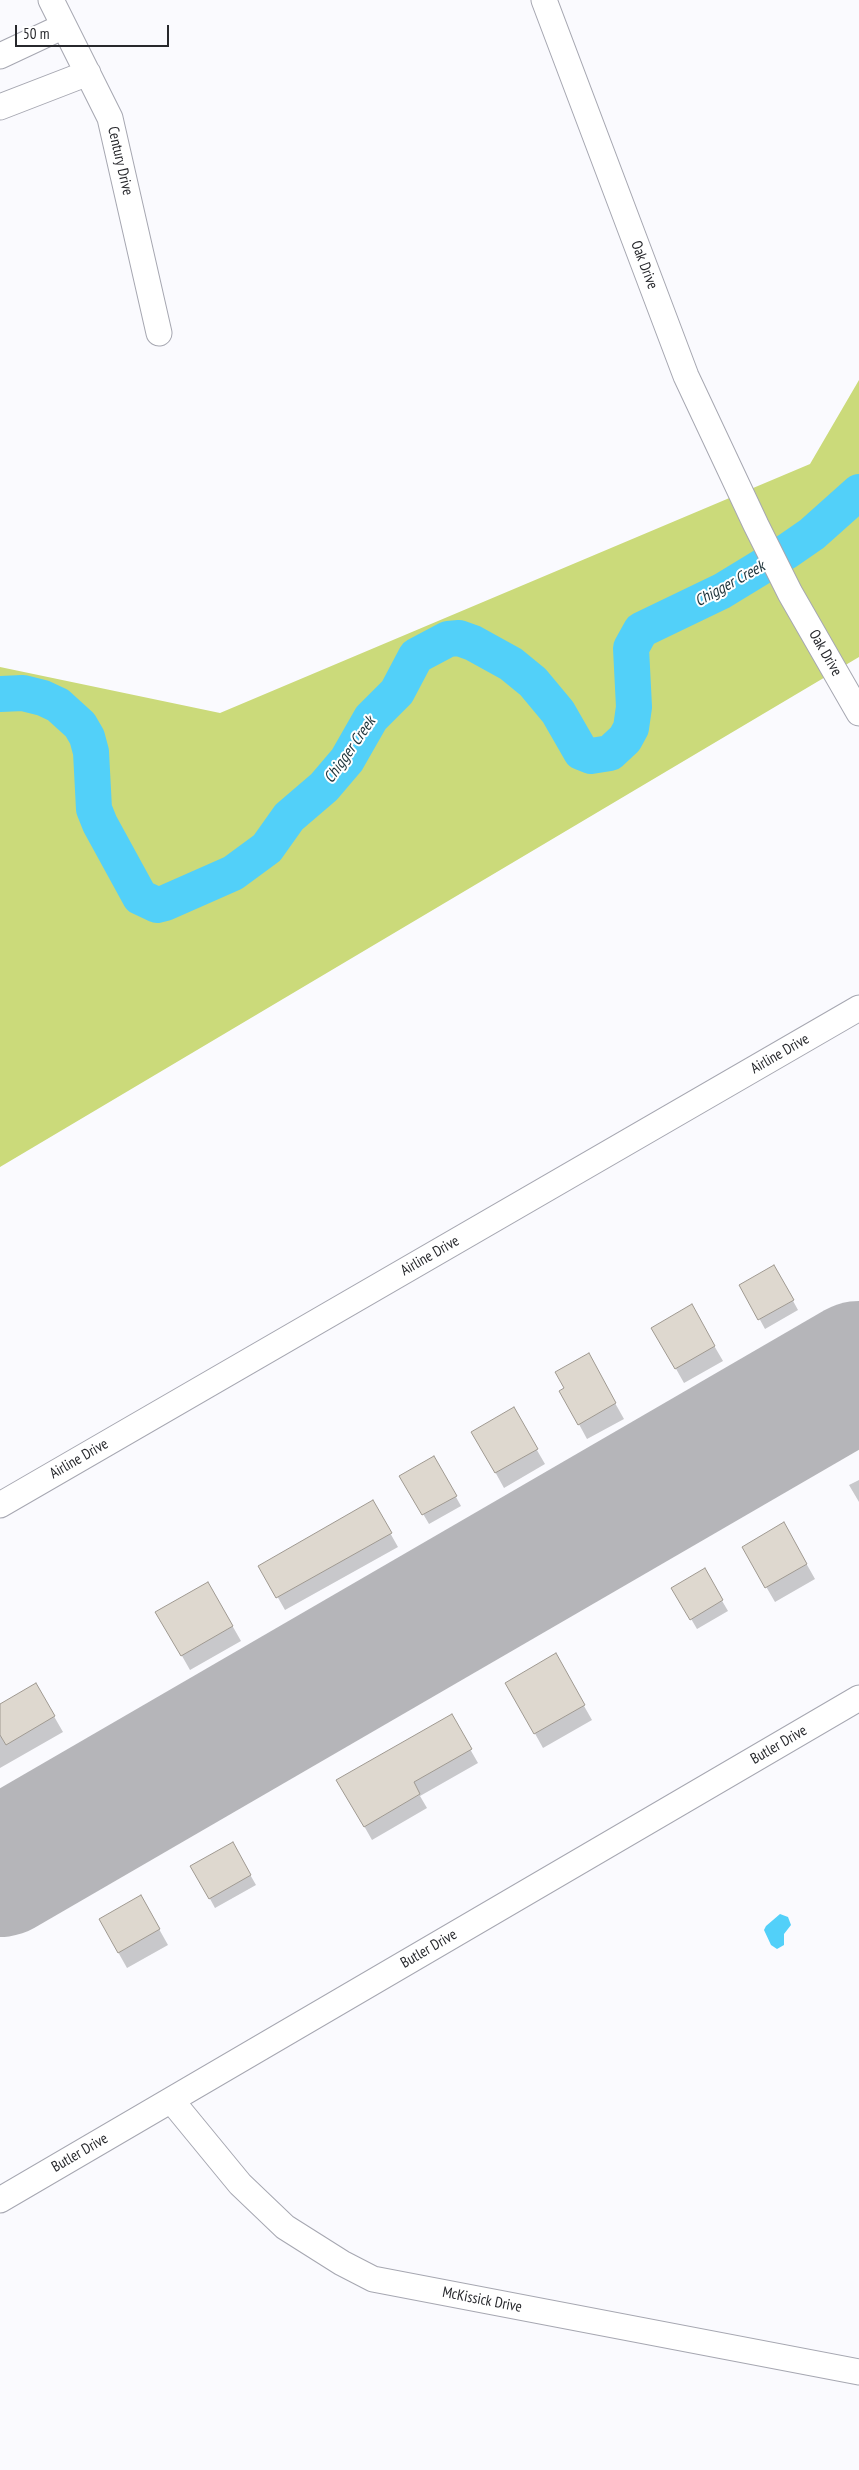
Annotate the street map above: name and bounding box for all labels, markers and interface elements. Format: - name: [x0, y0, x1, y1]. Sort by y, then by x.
- scale bar: [18, 15, 171, 47]
- text: 50 m: [23, 24, 49, 43]
- street label: Century Drive: [103, 125, 137, 197]
- street label: Oak Drive: [627, 238, 661, 292]
- water label: Chigger Creek: [692, 557, 768, 611]
- street label: Oak Drive: [805, 627, 845, 679]
- water label: Chigger Creek: [320, 713, 380, 787]
- street label: Airline Drive: [748, 1030, 812, 1078]
- street label: Airline Drive: [398, 1232, 462, 1280]
- street label: Airline Drive: [47, 1435, 111, 1483]
- street label: Butler Drive: [748, 1722, 810, 1768]
- street label: Butler Drive: [398, 1926, 460, 1972]
- street label: Butler Drive: [49, 2130, 111, 2176]
- street label: McKissick Drive: [441, 2283, 523, 2317]

